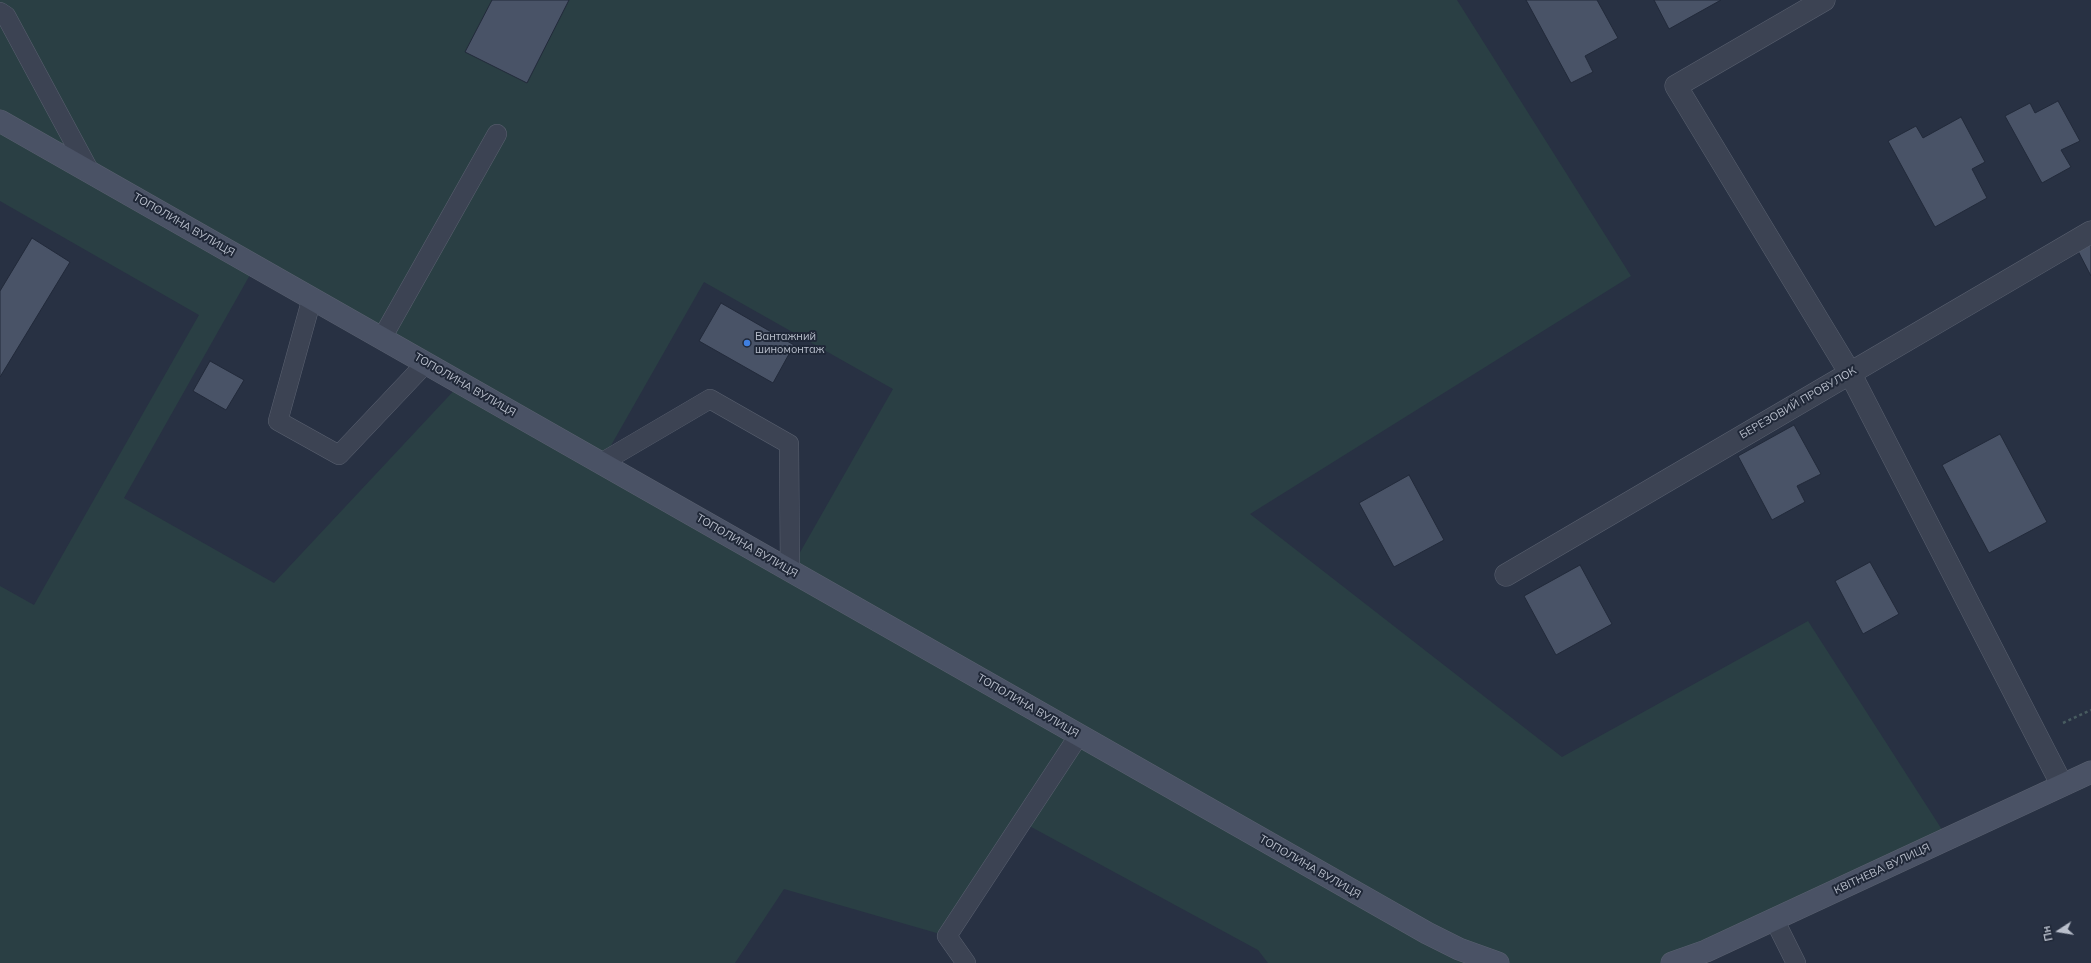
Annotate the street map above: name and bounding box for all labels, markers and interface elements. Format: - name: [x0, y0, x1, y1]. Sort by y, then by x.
- street label: ТОПОЛИНА ВУЛИЦЯ: [131, 191, 237, 259]
- place label: Вантажний шиномонтаж: [755, 330, 824, 356]
- marker: Вантажний шиномонтаж: [742, 338, 752, 348]
- street label: ТОПОЛИНА ВУЛИЦЯ: [412, 351, 518, 419]
- street label: БЕРЕЗОВИЙ ПРОВУЛОК: [1737, 364, 1859, 442]
- street label: ТОПОЛИНА ВУЛИЦЯ: [694, 512, 800, 580]
- street label: ТОПОЛИНА ВУЛИЦЯ: [975, 672, 1081, 740]
- street label: ТОПОЛИНА ВУЛИЦЯ: [1257, 833, 1363, 901]
- street label: КВІТНЕВА ВУЛИЦЯ: [1832, 841, 1932, 897]
- north arrow: [2039, 911, 2079, 951]
- text: Пн: [2039, 925, 2056, 942]

